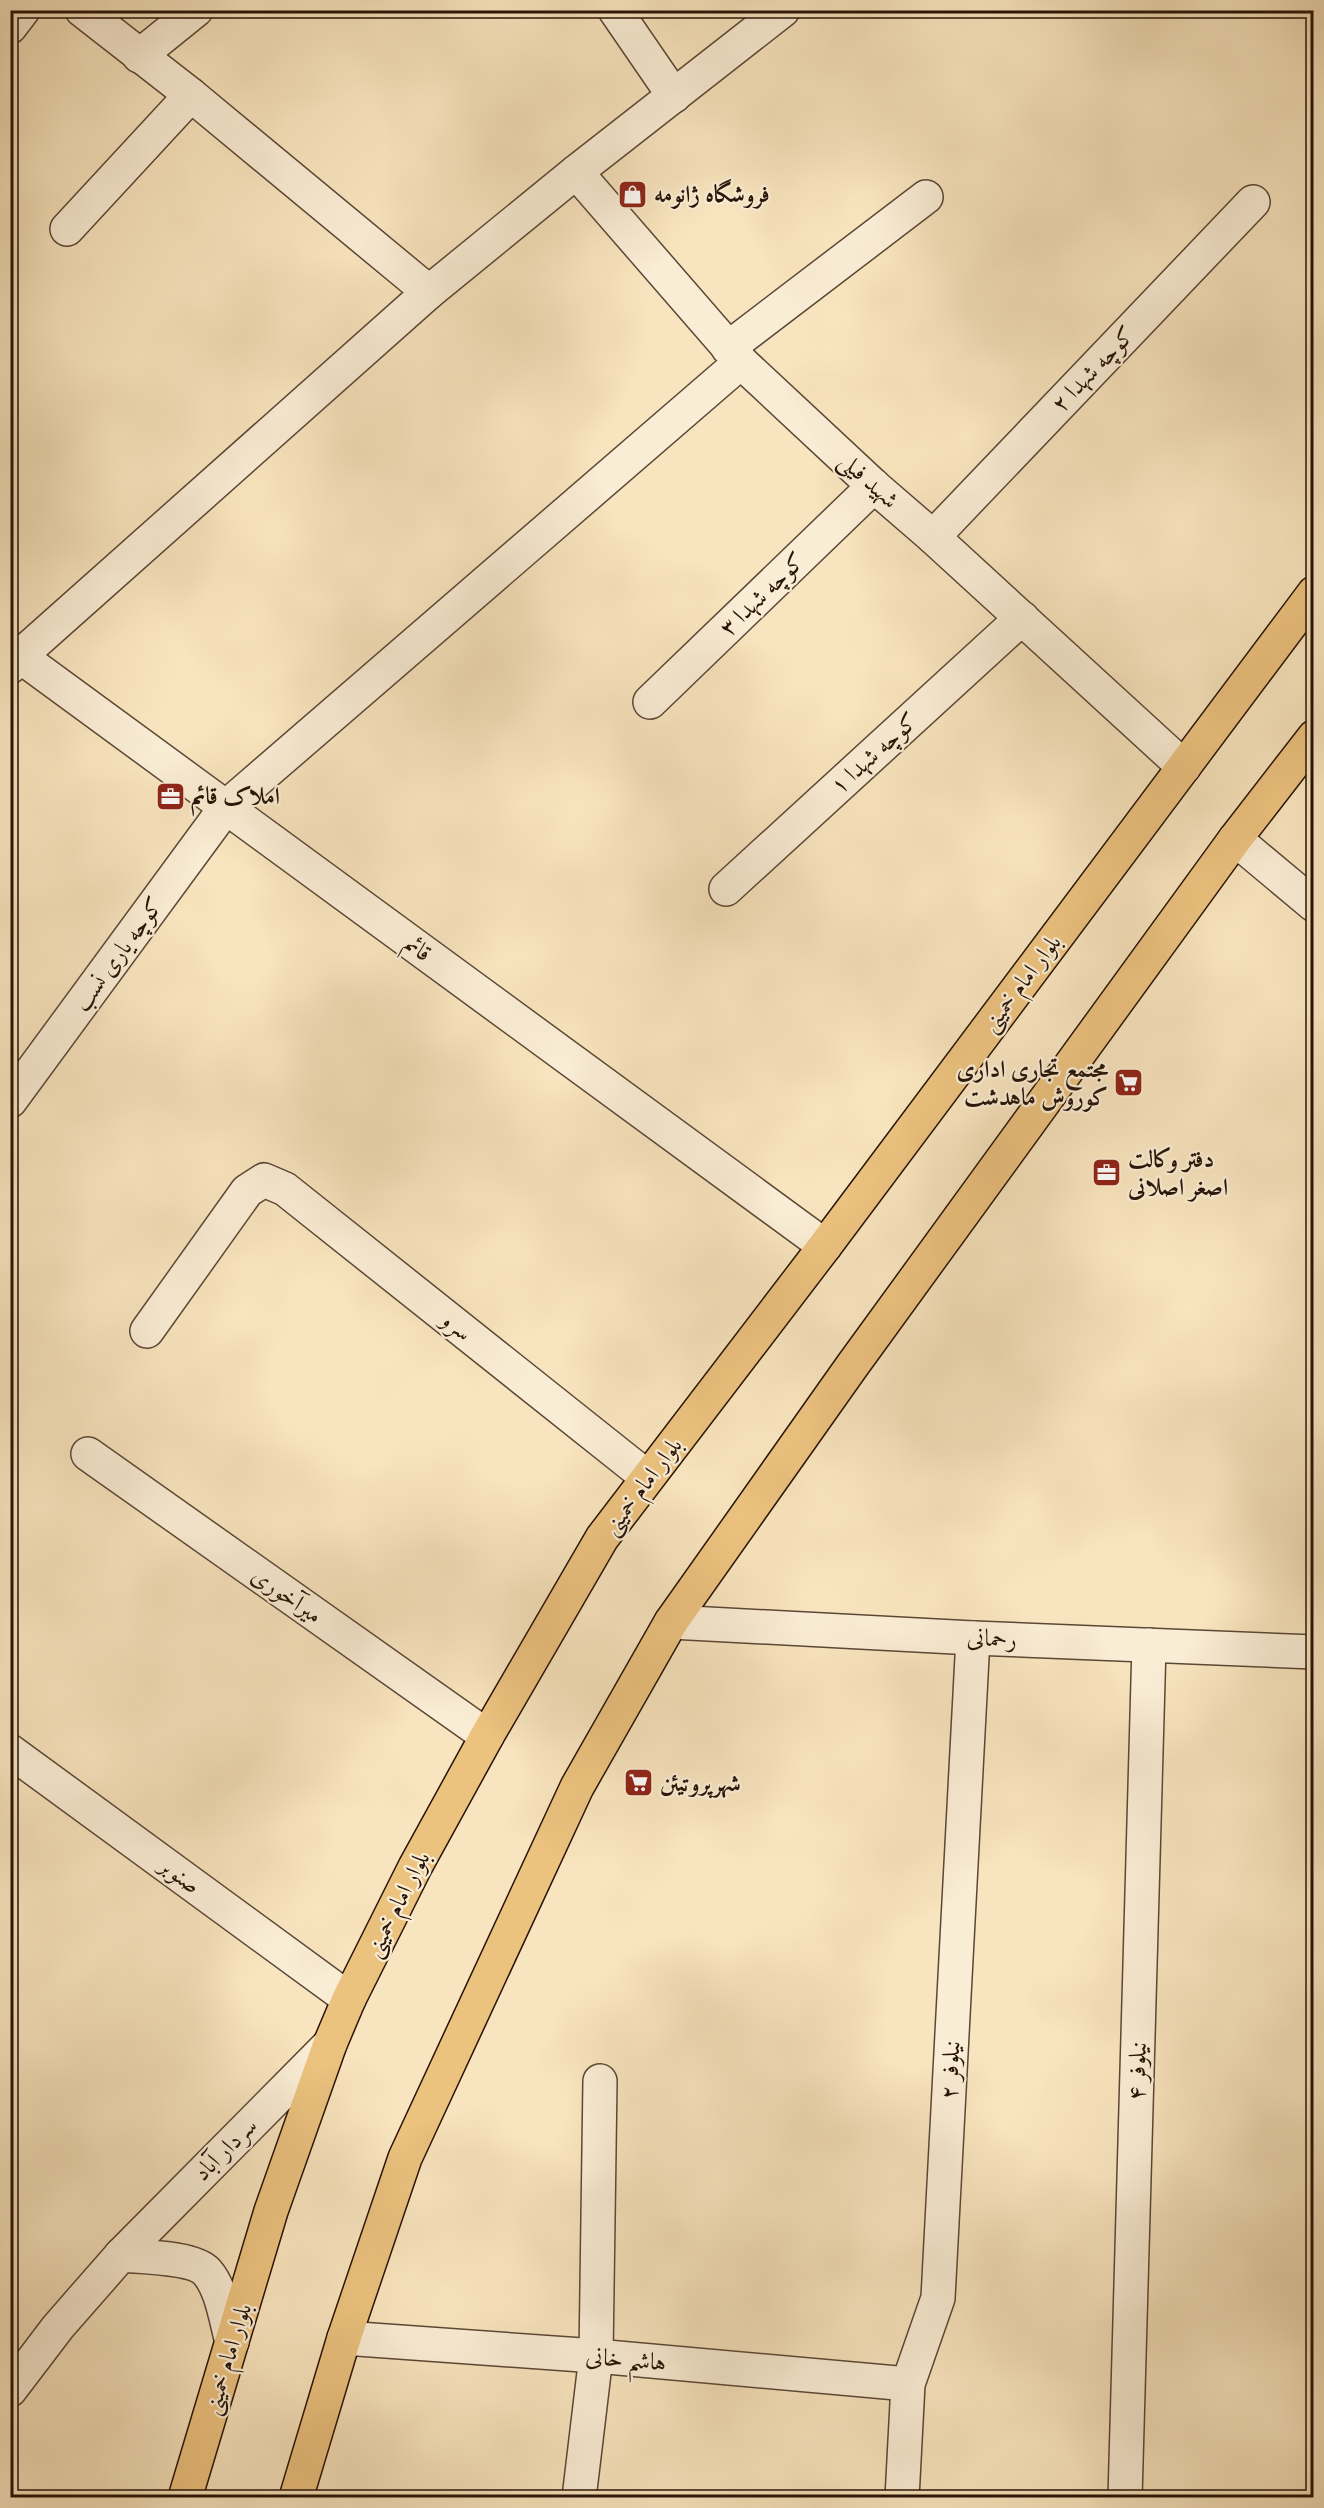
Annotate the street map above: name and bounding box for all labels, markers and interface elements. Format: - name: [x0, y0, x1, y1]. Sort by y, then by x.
- shop icon: فروشگاه ژانومه: [617, 178, 649, 210]
- place label: فروشگاه ژانومه: [654, 178, 770, 209]
- street label: کوچه شهدا ۲: [1045, 320, 1143, 420]
- street label: شهید فیلی: [831, 445, 905, 516]
- street label: کوچه شهدا ۳: [713, 546, 813, 644]
- street label: کوچه شهدا ۱: [824, 706, 925, 802]
- office icon: املاک قائم: [154, 780, 186, 812]
- place label: املاک قائم: [191, 781, 280, 817]
- street label: کوچه یاری نسب: [66, 891, 171, 1018]
- street label: قائم: [395, 928, 438, 973]
- street label: بلوار امام خمینی: [974, 928, 1072, 1042]
- place label: مجتمع تجاری اداری کوروش ماهدشت: [956, 1054, 1108, 1112]
- supermarket icon: مجتمع تجاری اداری کوروش ماهدشت: [1113, 1067, 1145, 1099]
- place label: دفتر وکالت اصغر اصلانی: [1127, 1144, 1228, 1202]
- office icon: دفتر وکالت اصغر اصلانی: [1091, 1157, 1123, 1189]
- street label: سرو: [433, 1303, 479, 1348]
- street label: بلوار امام خمینی: [595, 1431, 693, 1545]
- street label: میرآخوری: [246, 1560, 328, 1630]
- street label: رحمانی: [966, 1622, 1018, 1654]
- supermarket icon: شهرپروتیئن: [623, 1767, 655, 1799]
- place label: شهرپروتیئن: [660, 1768, 741, 1799]
- street label: بلوار امام خمینی: [357, 1846, 442, 1965]
- street label: صنوبر: [151, 1848, 207, 1900]
- street label: نیلوفر ۲: [933, 2040, 967, 2100]
- street label: نیلوفر ۴: [1121, 2041, 1153, 2101]
- street label: سردار آباد: [187, 2111, 264, 2188]
- street label: بلوار امام خمینی: [196, 2300, 264, 2420]
- street label: هاشم خانی: [584, 2341, 668, 2386]

